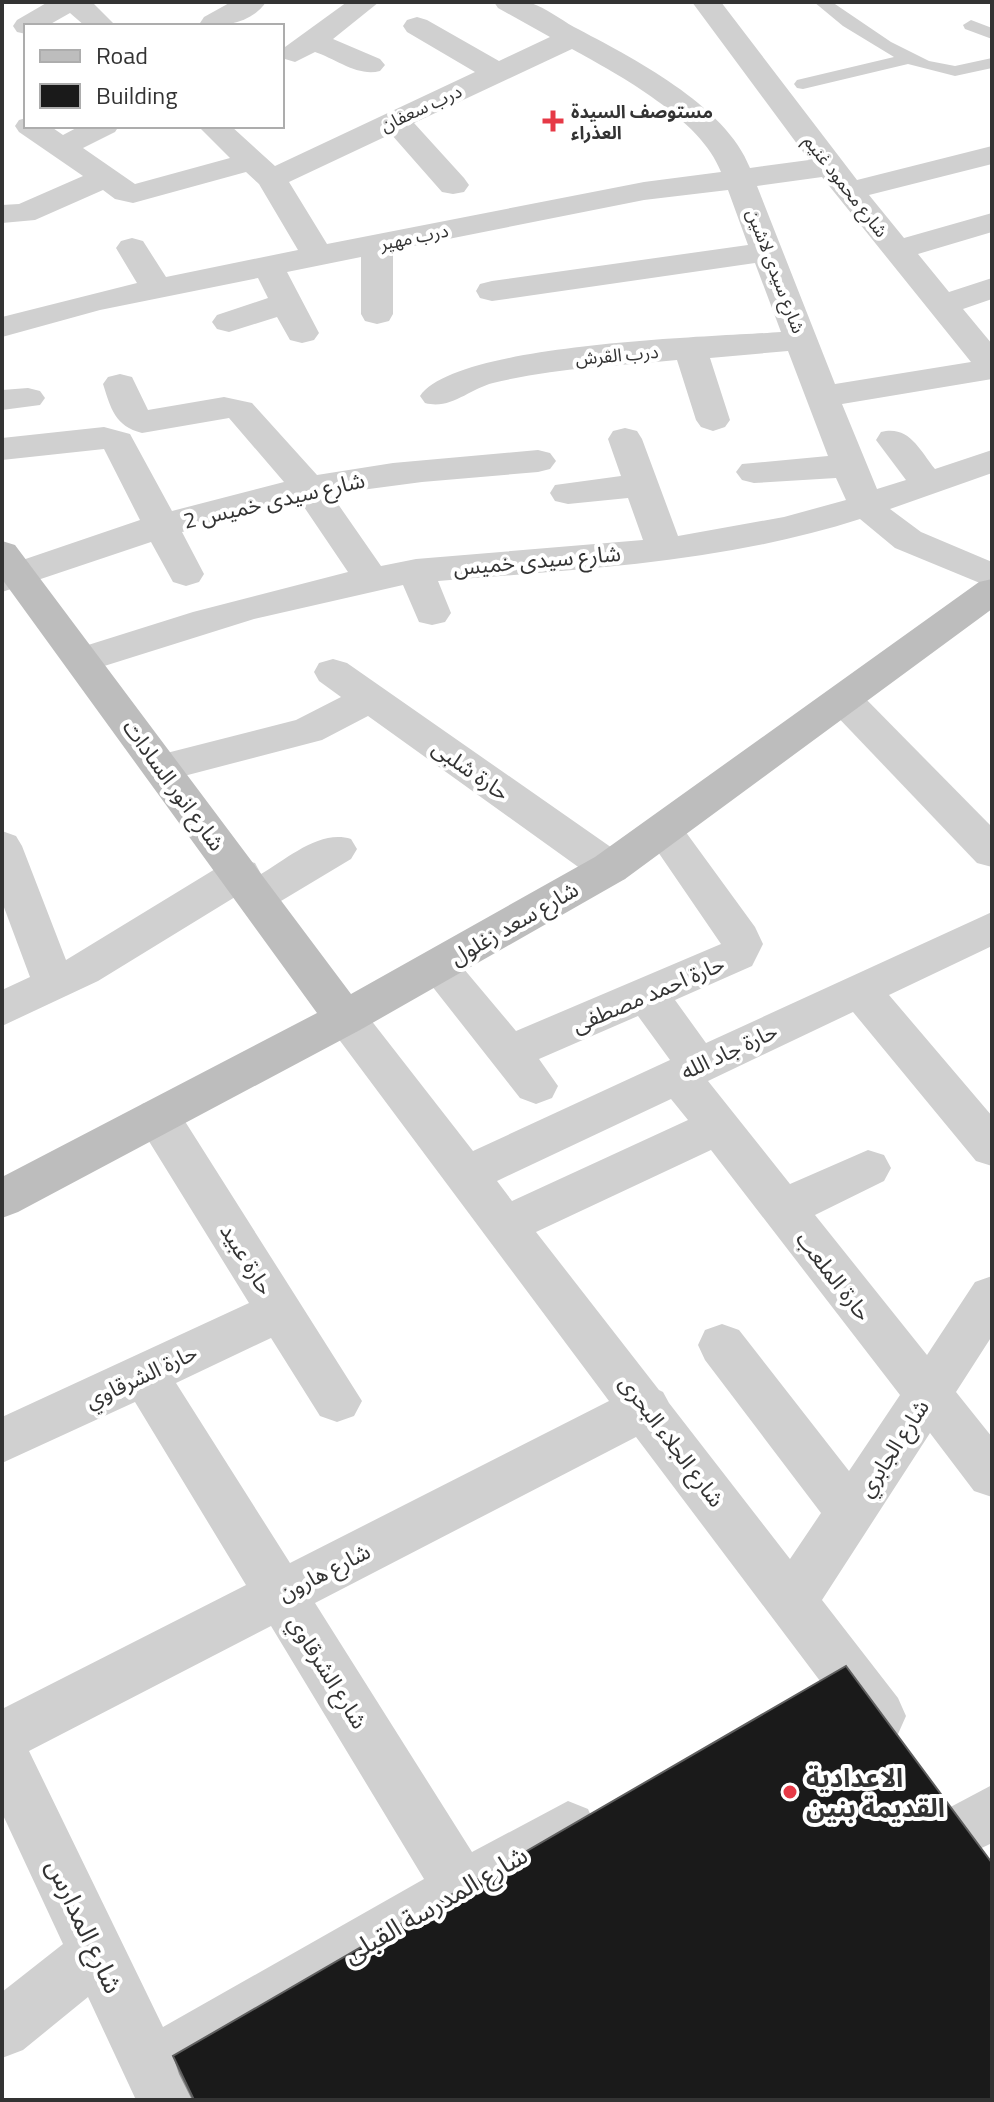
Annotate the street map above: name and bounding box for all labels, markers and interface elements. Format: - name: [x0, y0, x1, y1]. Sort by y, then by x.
- legend: [24, 24, 284, 128]
- text: Road: [96, 37, 148, 73]
- text: Building: [96, 77, 178, 113]
- street label: درب سعفان: [376, 77, 466, 139]
- place label: مستوصف السيدة العذراء: [571, 98, 713, 146]
- marker: مستوصف السيدة العذراء: [542, 110, 564, 132]
- street label: شارع محمود غنيم: [797, 129, 895, 244]
- street label: شارع سيدى لاشين: [739, 205, 812, 338]
- street label: درب مهير: [376, 217, 451, 258]
- street label: درب القرش: [574, 338, 660, 372]
- street label: شارع سيدى خميس 2: [180, 463, 368, 537]
- street label: شارع سيدى خميس: [452, 536, 622, 584]
- street label: شارع انور السادات: [114, 712, 234, 858]
- street label: حارة شلبى: [425, 731, 517, 809]
- street label: شارع سعد زغلول: [443, 872, 585, 974]
- street label: حارة احمد مصطفى: [566, 947, 730, 1041]
- street label: حارة جاد الله: [675, 1014, 783, 1088]
- street label: حارة عبيد: [212, 1217, 282, 1301]
- street label: حارة الملعب: [788, 1224, 880, 1328]
- street label: حارة الشرقاوي: [79, 1335, 203, 1417]
- street label: شارع الجلاء البحرى: [611, 1368, 733, 1514]
- street label: شارع الجابري: [849, 1392, 937, 1504]
- street label: شارع هارون: [272, 1534, 376, 1610]
- street label: شارع الشرقاوي: [280, 1609, 376, 1735]
- place label: الاعدادية القديمة بنين: [806, 1758, 945, 1827]
- marker: الاعدادية القديمة بنين: [781, 1783, 799, 1801]
- street label: شارع المدرسة القبلى: [335, 1835, 535, 1973]
- street label: شارع المدارس: [37, 1852, 133, 2000]

